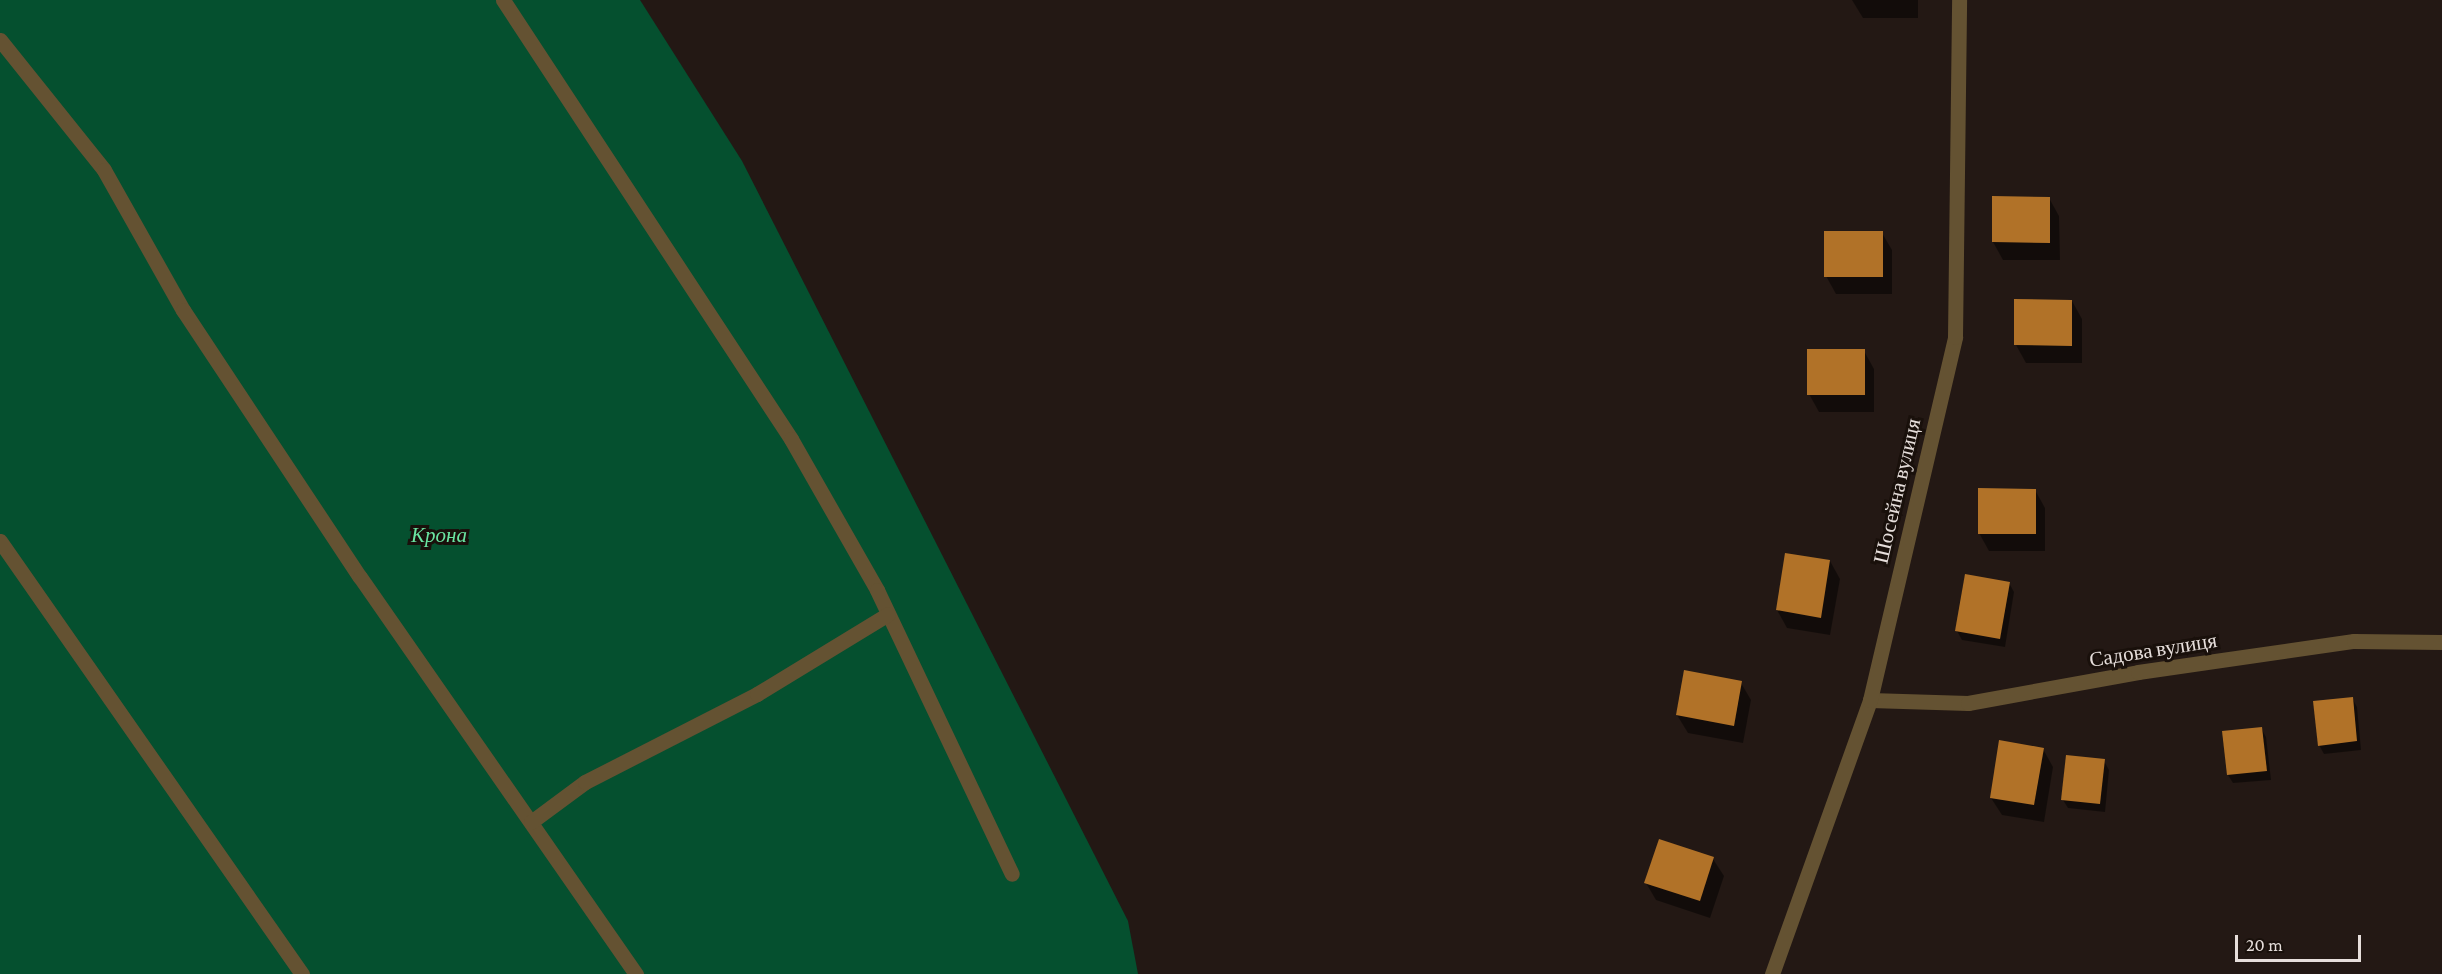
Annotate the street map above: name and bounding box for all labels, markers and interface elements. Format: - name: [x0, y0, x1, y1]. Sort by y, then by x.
- street label: Шосейна вулиця: [1868, 416, 1926, 566]
- park label: Крона: [411, 522, 467, 548]
- street label: Садова вулиця: [2087, 627, 2219, 673]
- scale bar: [2238, 923, 2364, 961]
- text: 20 m: [2246, 935, 2283, 955]

